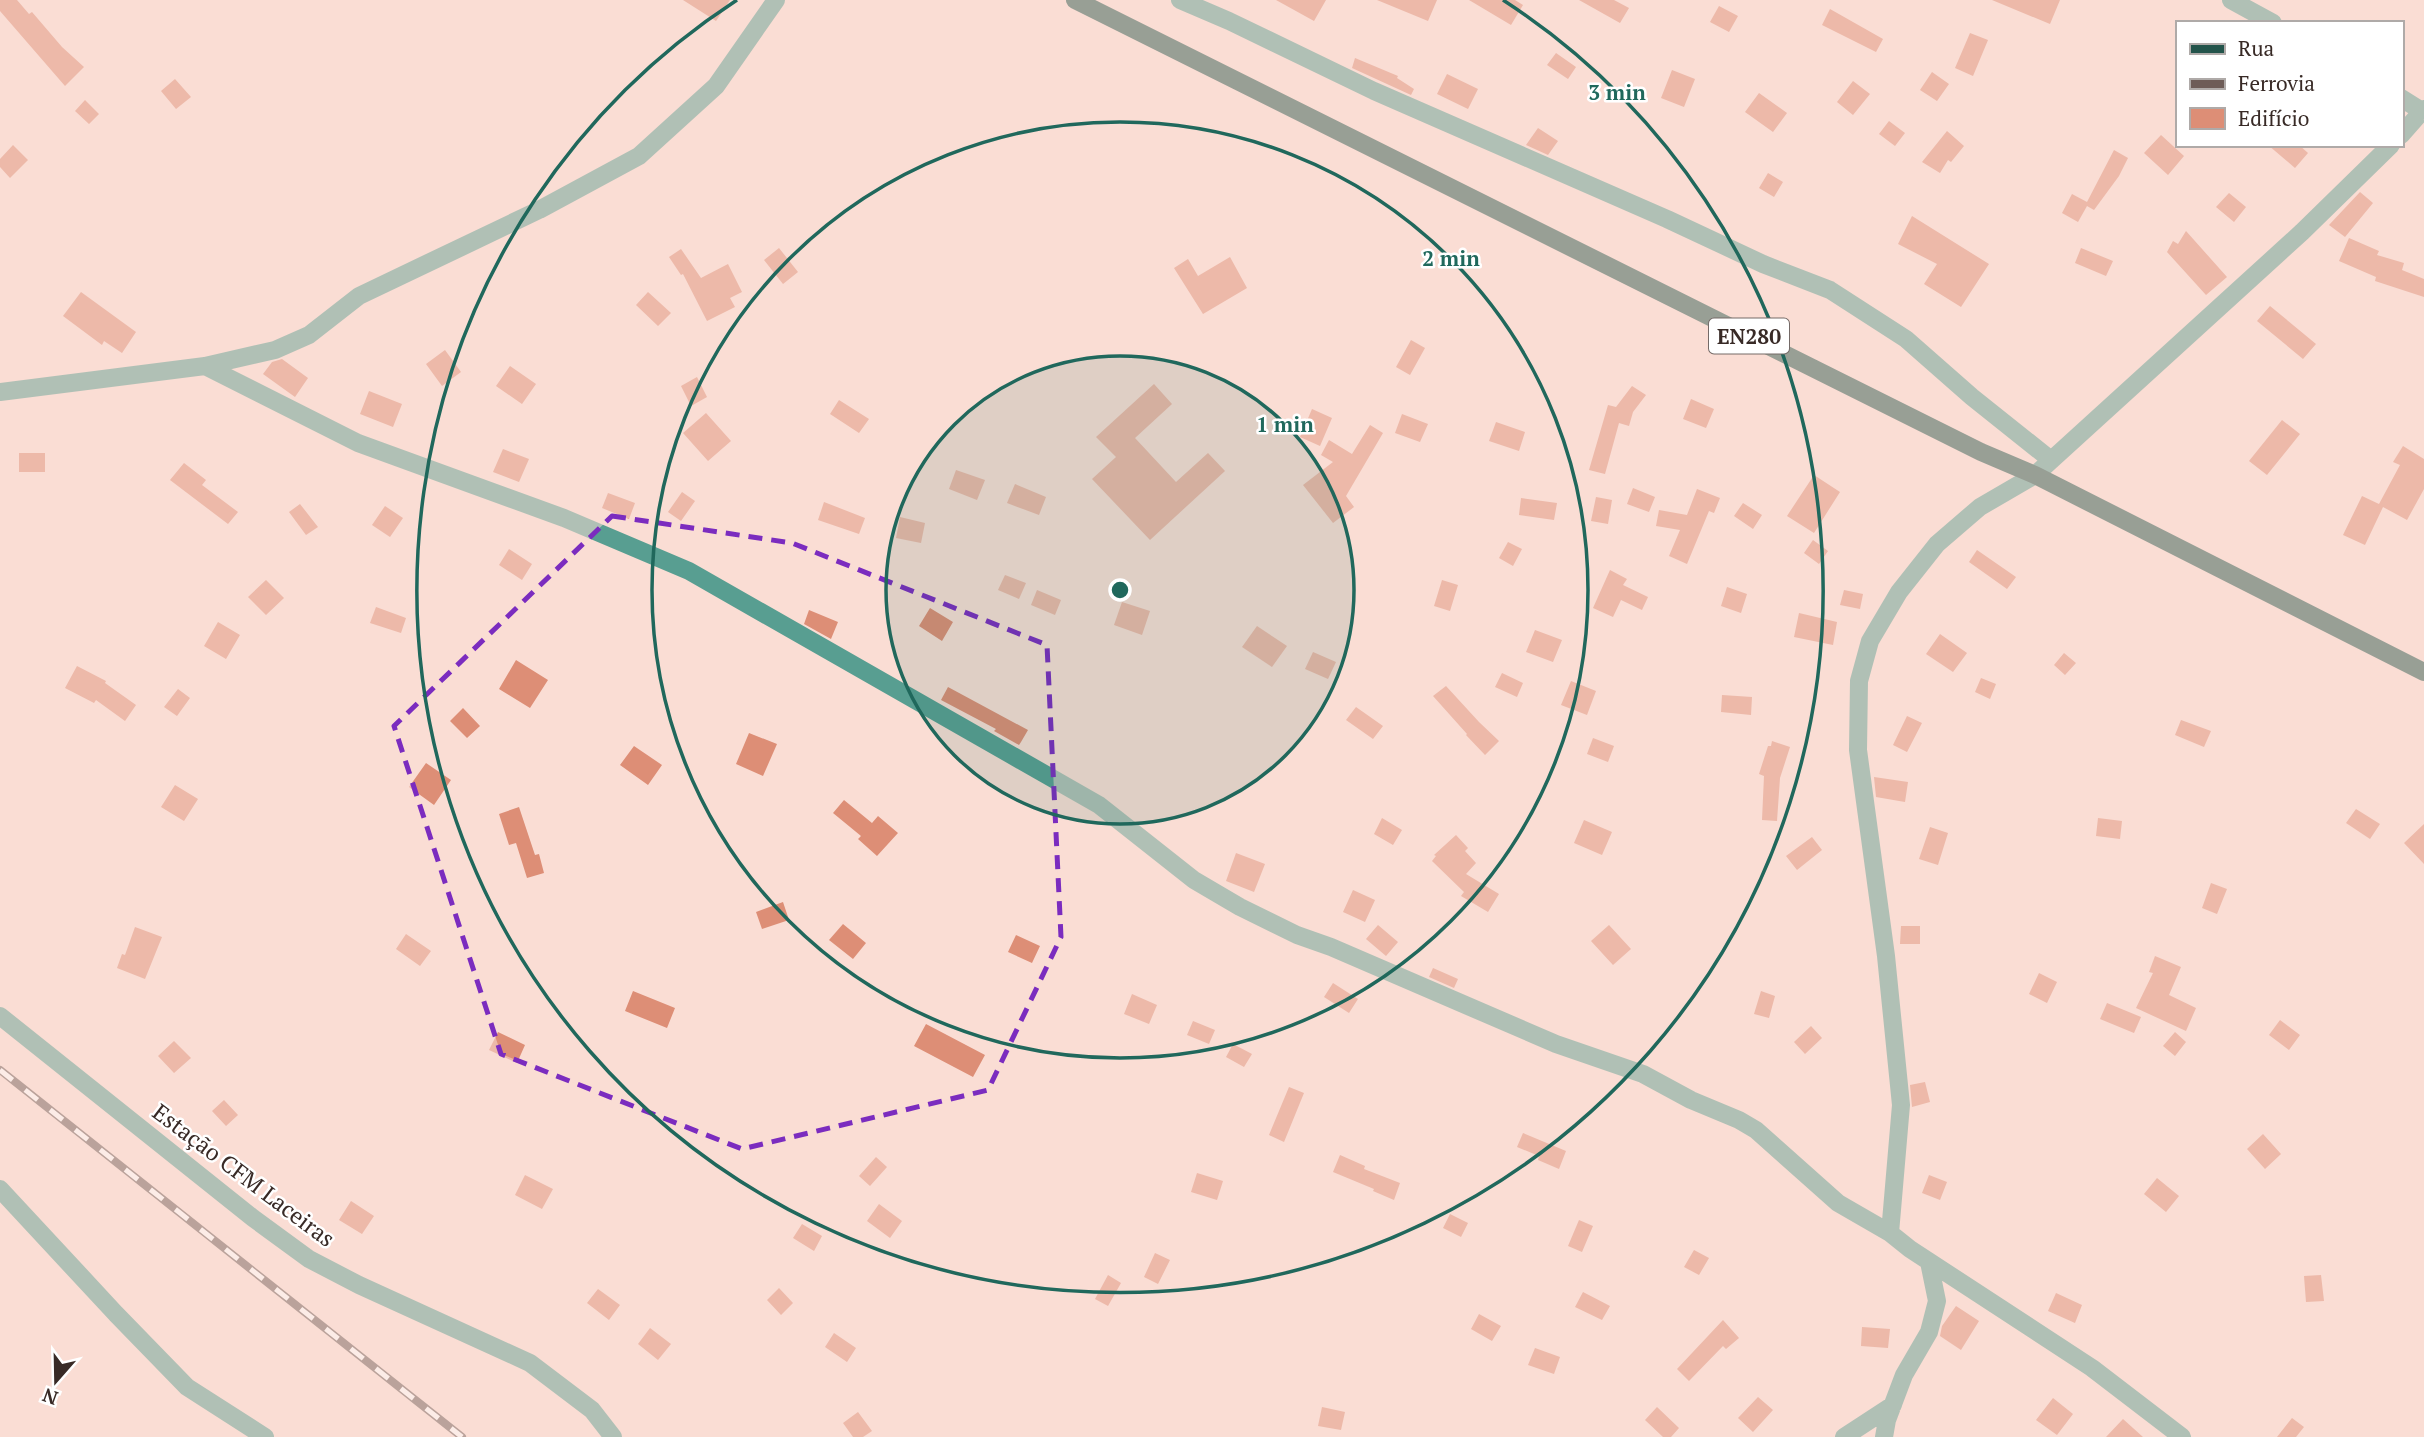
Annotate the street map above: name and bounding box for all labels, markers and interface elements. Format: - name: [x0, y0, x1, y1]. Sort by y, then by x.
- legend: [2176, 21, 2403, 147]
- text: Rua: [2238, 34, 2274, 62]
- text: Ferrovia: [2238, 69, 2315, 97]
- text: 3 min: [1588, 78, 1646, 106]
- text: Edifício: [2238, 104, 2309, 132]
- text: 2 min: [1422, 244, 1480, 272]
- road number: EN280: [1709, 318, 1789, 354]
- text: 1 min: [1256, 410, 1314, 438]
- centre of rings: [1108, 578, 1132, 602]
- street label: Estação CFM Laceiras: [147, 1096, 341, 1254]
- north arrow: [21, 1346, 91, 1416]
- text: N: [38, 1383, 61, 1412]

